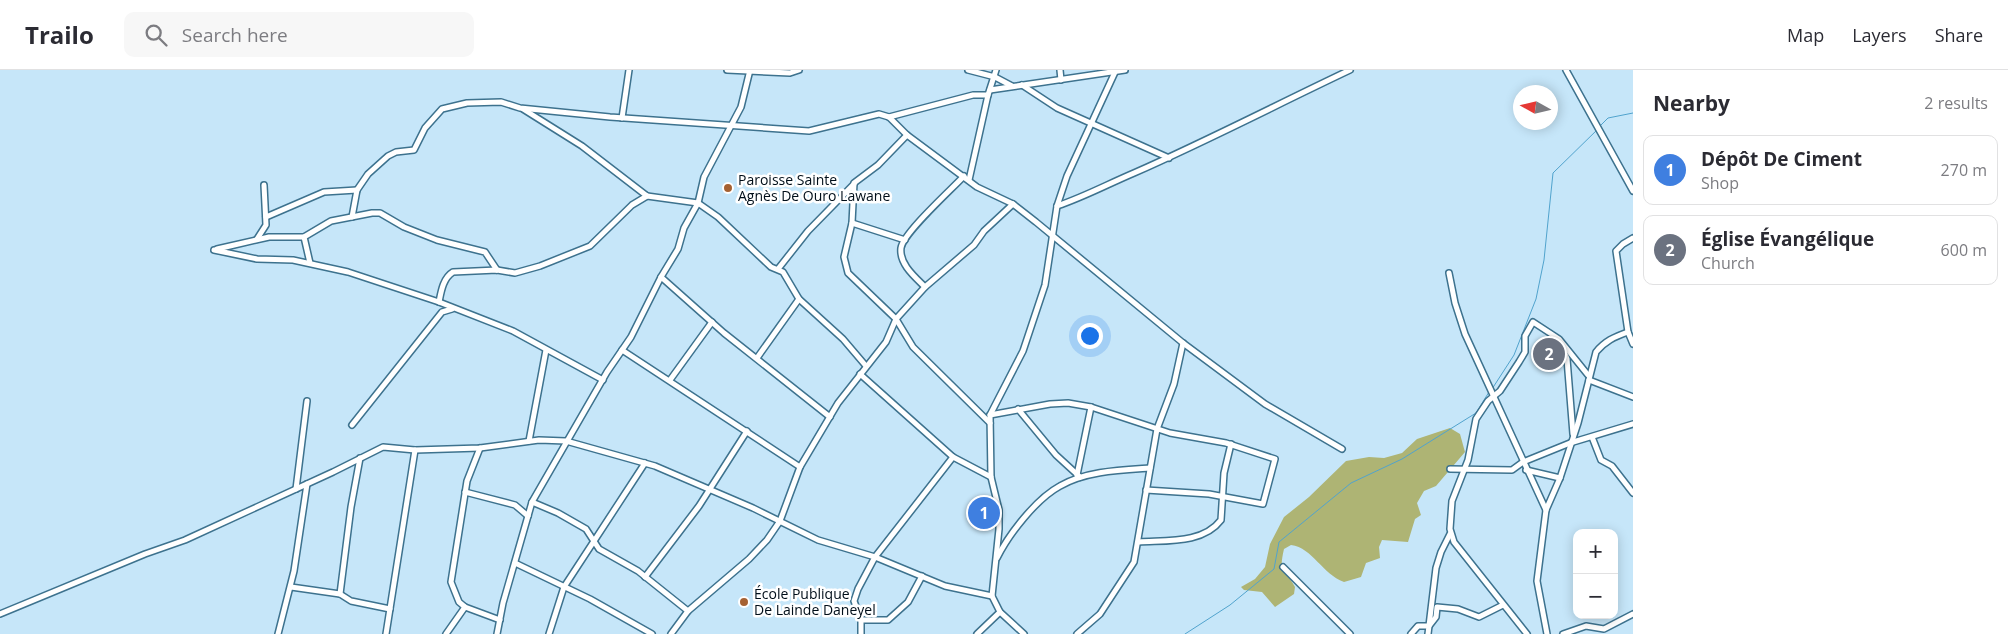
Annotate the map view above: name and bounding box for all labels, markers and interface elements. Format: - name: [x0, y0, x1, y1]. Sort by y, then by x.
- search box: [124, 12, 474, 57]
- text: Trailo: [25, 18, 94, 51]
- icon: search: [142, 21, 170, 49]
- text: Search here: [182, 22, 288, 48]
- text: Map: [1787, 23, 1824, 47]
- text: Layers: [1852, 23, 1907, 47]
- text: Share: [1935, 23, 1983, 47]
- north arrow: [1513, 85, 1558, 130]
- text: Nearby: [1653, 89, 1730, 117]
- text: 2 results: [1924, 92, 1988, 114]
- text: Dépôt De Ciment: [1701, 146, 1862, 172]
- text: 1: [1665, 159, 1675, 181]
- text: 270 m: [1941, 159, 1987, 181]
- place label: Paroisse Sainte Agnès De Ouro Lawane: [738, 170, 890, 205]
- text: Shop: [1701, 172, 1739, 194]
- marker: Paroisse Sainte Agnès De Ouro Lawane: [722, 182, 734, 194]
- text: Église Évangélique: [1701, 226, 1874, 252]
- text: 2: [1665, 239, 1675, 261]
- text: 600 m: [1941, 239, 1987, 261]
- text: Church: [1701, 252, 1755, 274]
- your location: [1077, 323, 1103, 349]
- pin: 2: [1533, 335, 1565, 373]
- pin: 1: [968, 494, 1000, 532]
- map controls: [1573, 529, 1618, 619]
- button: +: [1573, 529, 1618, 574]
- button: −: [1573, 574, 1618, 619]
- place label: École Publique De Lainde Daneyel: [754, 584, 876, 619]
- marker: École Publique De Lainde Daneyel: [738, 596, 750, 608]

